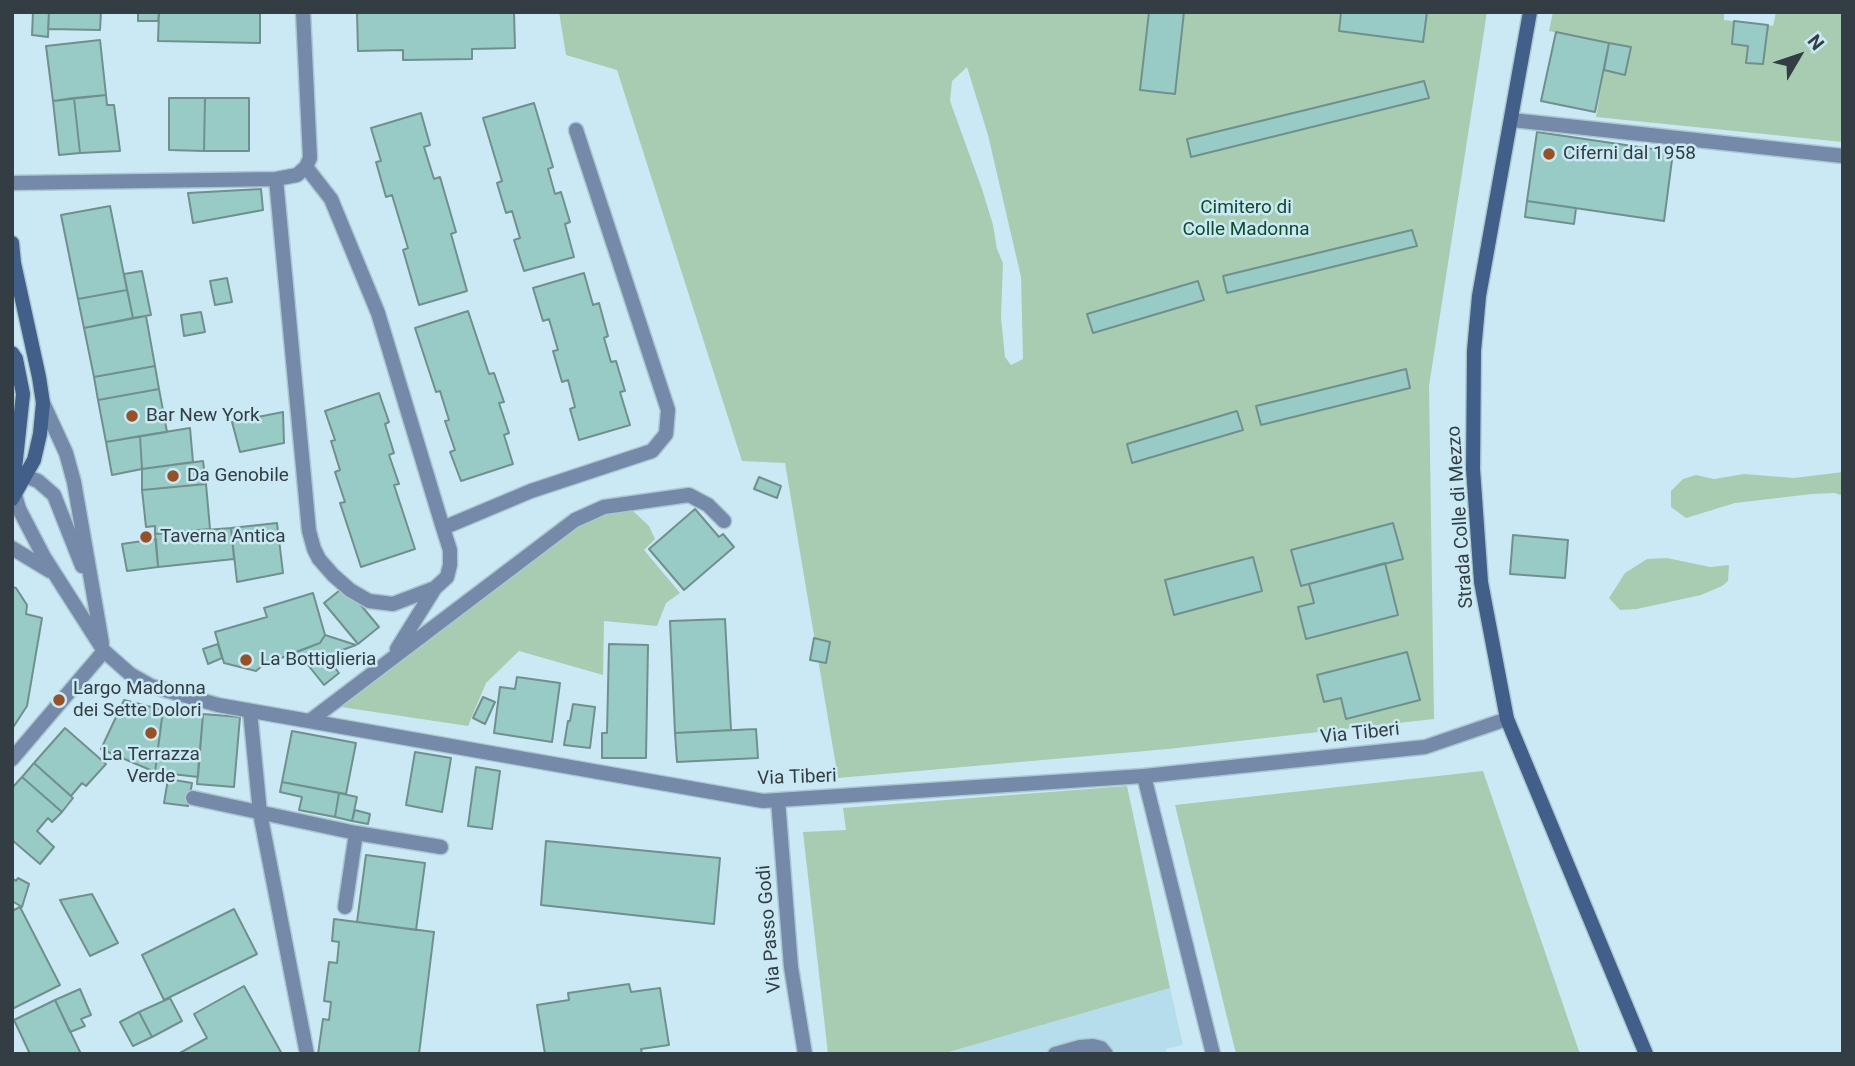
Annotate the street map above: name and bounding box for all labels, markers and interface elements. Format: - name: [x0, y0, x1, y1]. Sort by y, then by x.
- north arrow: [1764, 21, 1834, 91]
- text: N: [1803, 30, 1829, 55]
- place label: Ciferni dal 1958: [1563, 143, 1696, 165]
- marker: Ciferni dal 1958: [1541, 146, 1557, 162]
- park label: Cimitero di Colle Madonna: [1182, 197, 1310, 241]
- place label: Bar New York: [146, 405, 260, 427]
- marker: Bar New York: [124, 408, 140, 424]
- street label: Strada Colle di Mezzo: [1443, 425, 1479, 609]
- place label: Da Genobile: [187, 465, 289, 487]
- marker: Da Genobile: [165, 468, 181, 484]
- place label: Taverna Antica: [160, 526, 286, 548]
- marker: Taverna Antica: [138, 529, 154, 545]
- place label: La Bottiglieria: [260, 649, 376, 671]
- marker: La Bottiglieria: [238, 652, 254, 668]
- place label: Largo Madonna dei Sette Dolori: [73, 678, 206, 722]
- marker: Largo Madonna dei Sette Dolori: [51, 692, 67, 708]
- street label: Via Tiberi: [1319, 719, 1401, 749]
- marker: La Terrazza Verde: [143, 725, 159, 741]
- place label: La Terrazza Verde: [102, 744, 200, 788]
- street label: Via Tiberi: [757, 765, 837, 791]
- street label: Via Passo Godi: [753, 864, 787, 994]

